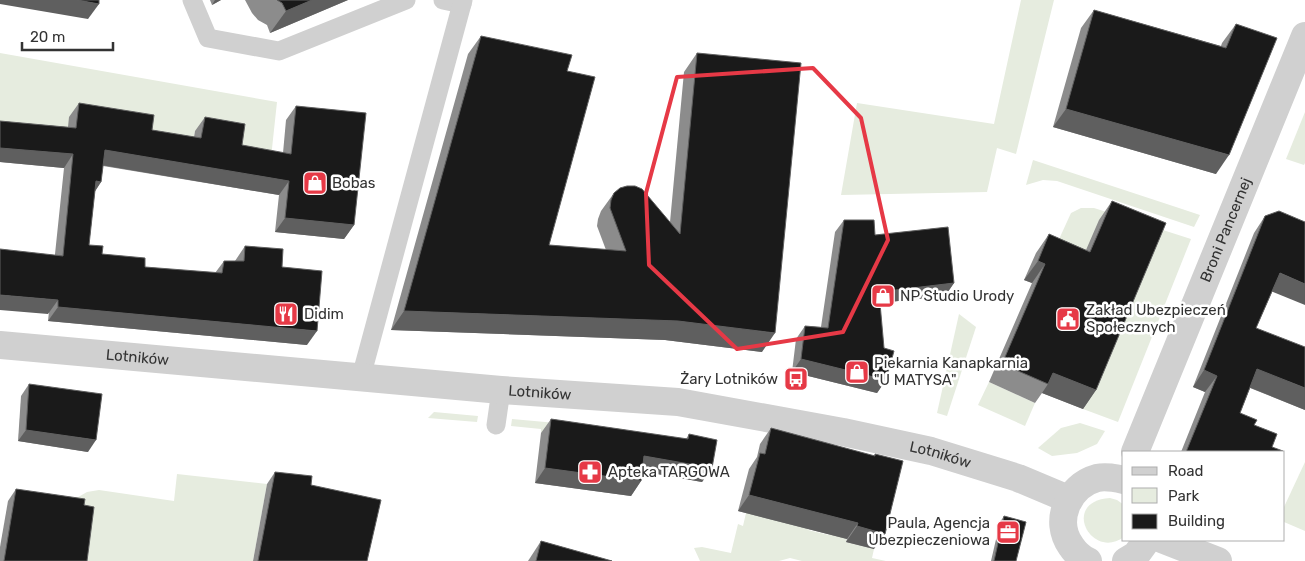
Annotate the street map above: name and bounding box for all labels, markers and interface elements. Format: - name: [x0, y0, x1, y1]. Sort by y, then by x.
- scale bar: [22, 20, 114, 52]
- text: 20 m: [30, 28, 65, 46]
- shop icon: Bobas: [302, 170, 328, 196]
- place label: Bobas: [332, 174, 376, 192]
- street label: Broni Pancernej: [1196, 175, 1255, 285]
- shop icon: NP Studio Urody: [870, 283, 896, 309]
- place label: NP Studio Urody: [900, 287, 1014, 305]
- restaurant icon: Didim: [273, 301, 299, 327]
- place label: Zakład Ubezpieczeń Społecznych: [1086, 301, 1226, 336]
- place label: Didim: [304, 305, 344, 323]
- public building icon: Zakład Ubezpieczeń Społecznych: [1055, 306, 1081, 332]
- street label: Lotników: [105, 346, 170, 369]
- place label: Piekarnia Kanapkarnia "U MATYSA": [874, 354, 1028, 389]
- shop icon: Piekarnia Kanapkarnia "U MATYSA": [844, 359, 870, 385]
- bus stop icon: Żary Lotników: [783, 366, 809, 392]
- place label: Żary Lotników: [680, 370, 778, 388]
- street label: Lotników: [508, 382, 572, 404]
- street label: Lotników: [908, 438, 973, 472]
- legend: [1122, 451, 1285, 541]
- pharmacy icon: Apteka TARGOWA: [577, 459, 603, 485]
- text: Road: [1168, 462, 1204, 480]
- place label: Apteka TARGOWA: [608, 463, 730, 481]
- text: Park: [1168, 487, 1199, 505]
- text: Building: [1168, 512, 1225, 530]
- place label: Paula, Agencja Ubezpieczeniowa: [868, 514, 990, 549]
- office icon: Paula, Agencja Ubezpieczeniowa: [995, 519, 1021, 545]

